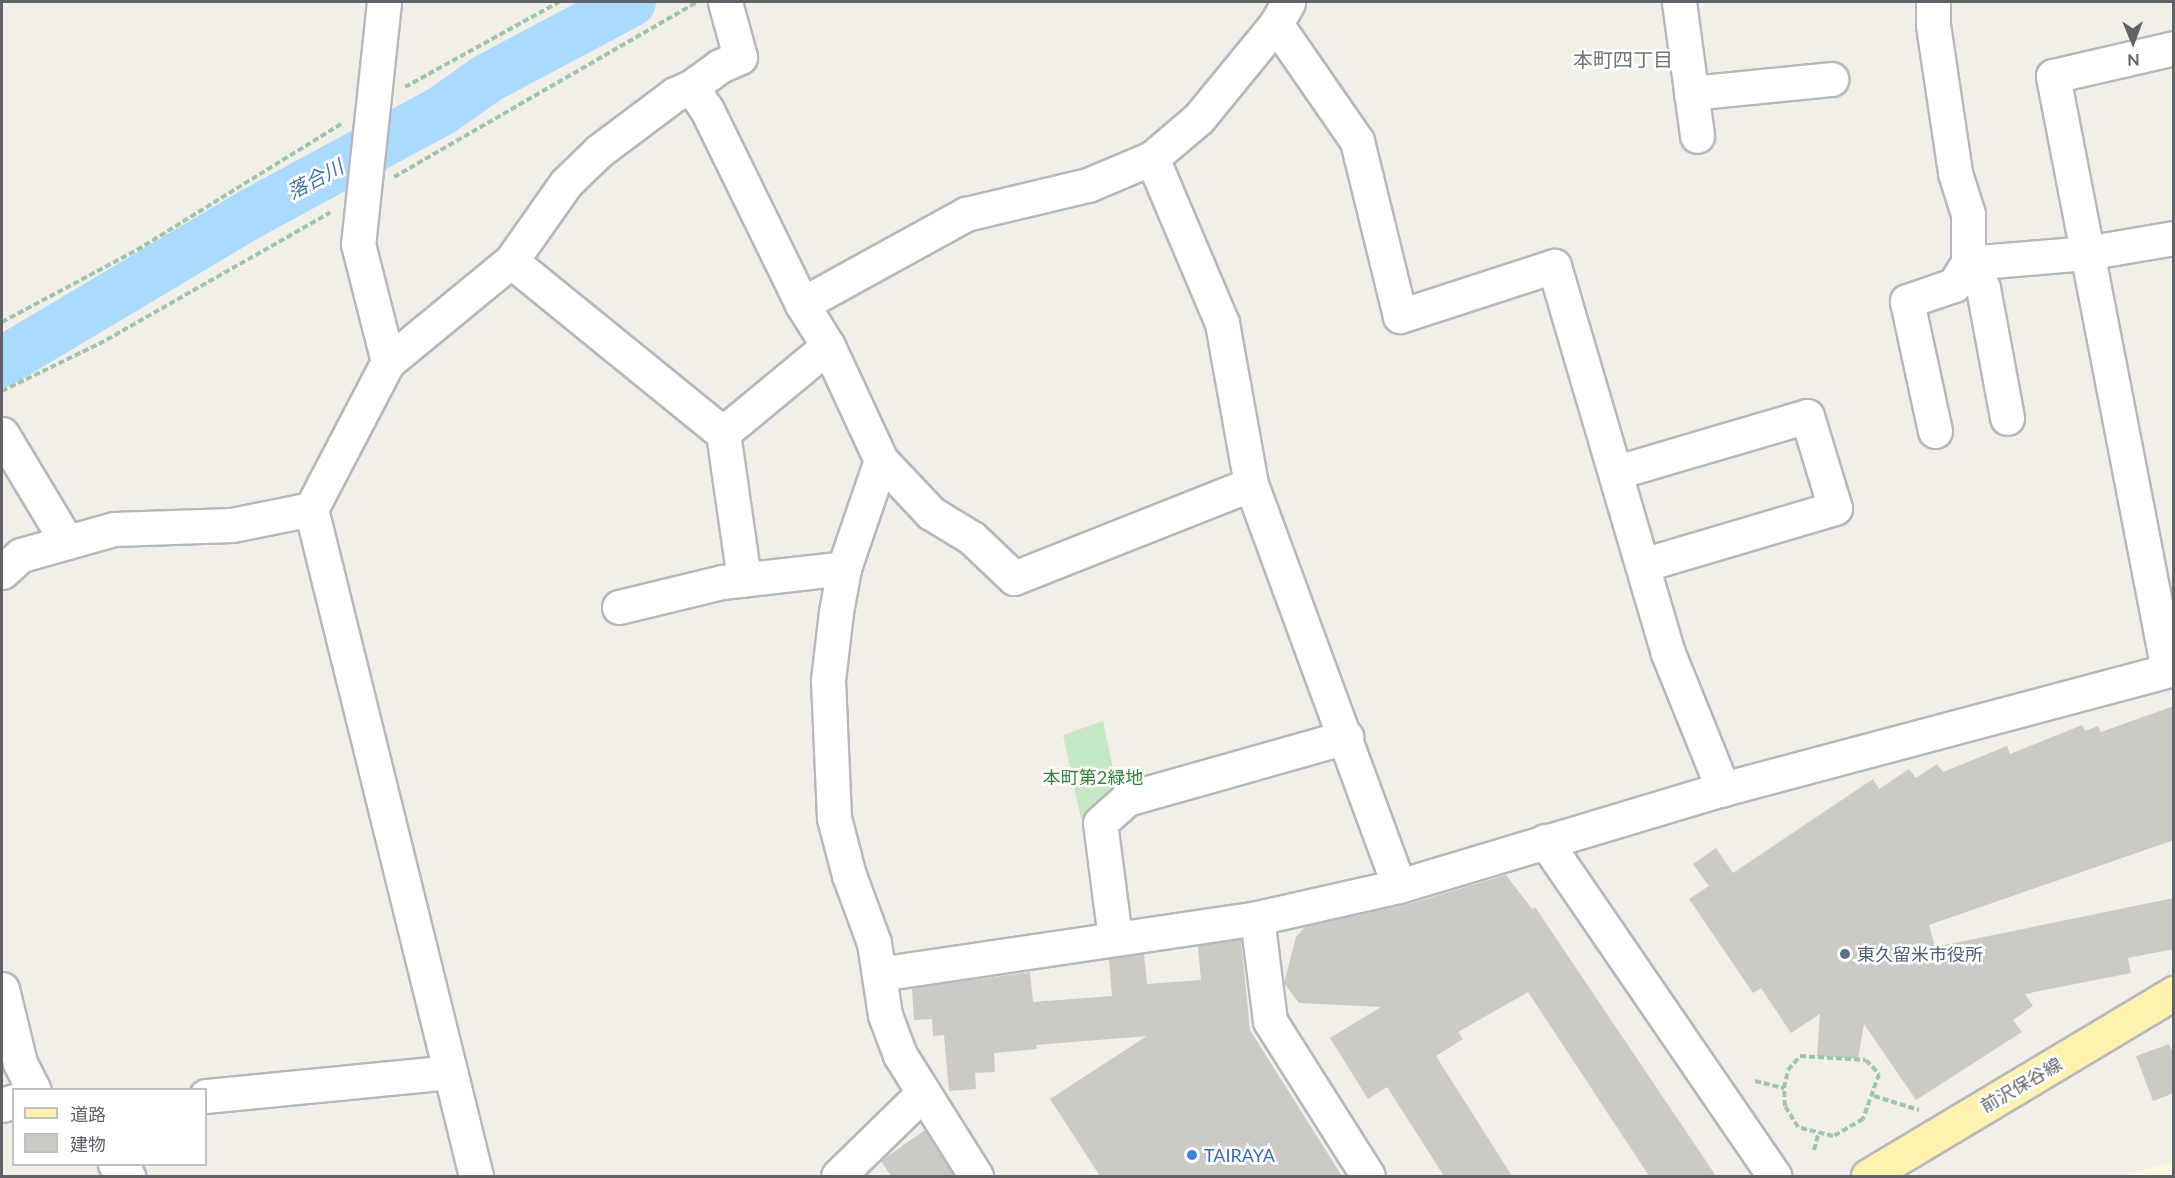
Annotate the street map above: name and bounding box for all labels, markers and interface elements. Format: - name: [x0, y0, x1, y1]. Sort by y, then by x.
- north arrow: [2103, 12, 2163, 72]
- district label: 本町四丁目: [1573, 47, 1673, 71]
- text: N: [2127, 51, 2140, 70]
- water label: 落合川: [283, 154, 347, 204]
- park label: 本町第2緑地: [1043, 766, 1143, 788]
- place label: 東久留米市役所: [1857, 943, 1983, 965]
- marker: 東久留米市役所: [1838, 947, 1852, 961]
- street label: 前沢保谷線: [1977, 1053, 2065, 1117]
- legend: [12, 1088, 207, 1166]
- text: 道路: [70, 1103, 106, 1125]
- text: 建物: [70, 1133, 106, 1155]
- place label: TAIRAYA: [1204, 1144, 1275, 1166]
- marker: TAIRAYA: [1185, 1148, 1199, 1162]

